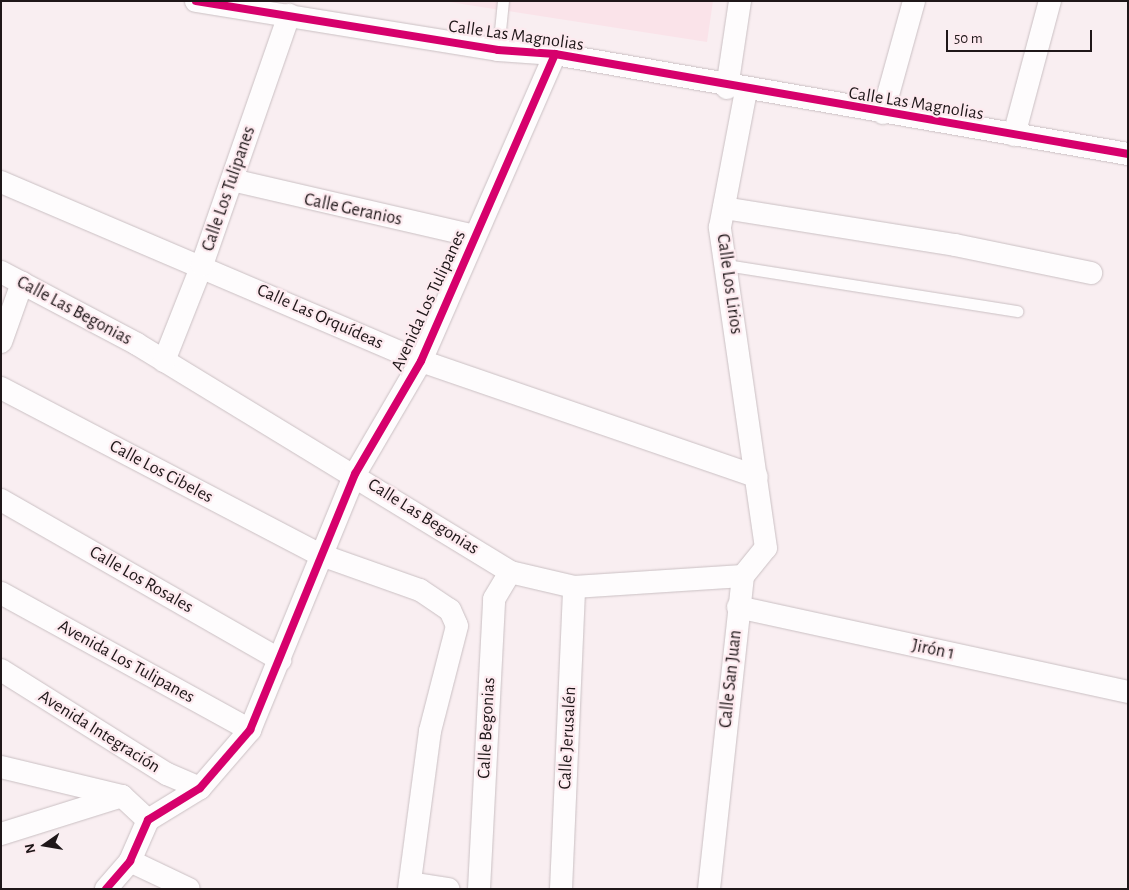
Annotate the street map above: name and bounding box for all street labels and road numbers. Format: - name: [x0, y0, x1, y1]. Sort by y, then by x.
- street label: Calle Las Magnolias: [447, 16, 585, 56]
- street label: Calle Las Magnolias: [847, 83, 985, 125]
- street label: Calle Los Tulipanes: [198, 124, 260, 254]
- street label: Calle Geranios: [302, 189, 404, 231]
- street label: Avenida Los Tulipanes: [387, 227, 471, 375]
- street label: Calle Los Lirios: [711, 232, 747, 336]
- street label: Calle Las Begonias: [13, 272, 135, 350]
- street label: Calle Las Orquídeas: [254, 280, 386, 354]
- street label: Calle Los Cibeles: [106, 436, 216, 508]
- street label: Calle Las Begonias: [363, 474, 483, 560]
- street label: Calle Los Rosales: [85, 542, 197, 618]
- street label: Avenida Los Tulipanes: [54, 616, 198, 708]
- street label: Calle San Juan: [715, 629, 747, 729]
- street label: Jirón 1: [910, 635, 956, 665]
- street label: Calle Begonias: [474, 677, 500, 779]
- street label: Avenida Integración: [34, 686, 164, 778]
- street label: Calle Jerusalén: [555, 686, 581, 790]

